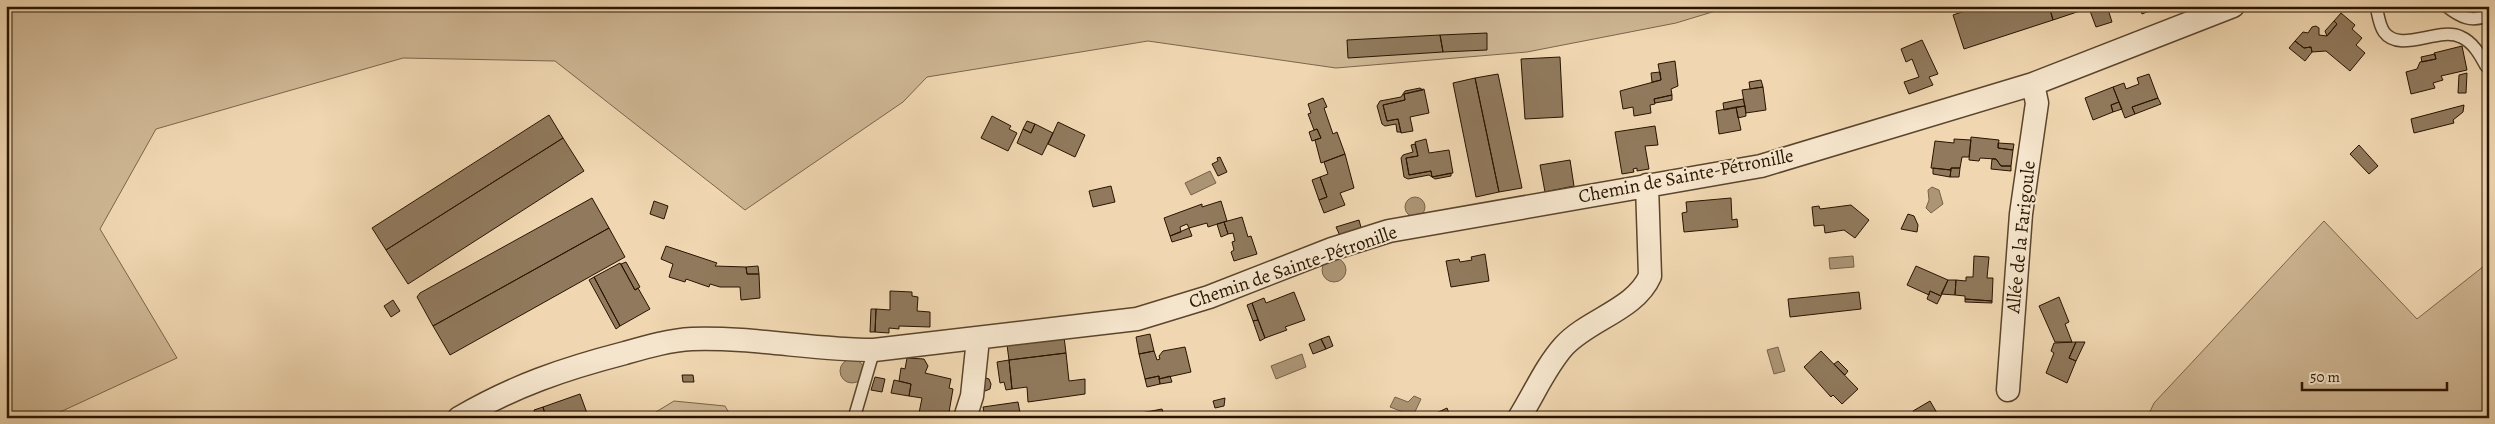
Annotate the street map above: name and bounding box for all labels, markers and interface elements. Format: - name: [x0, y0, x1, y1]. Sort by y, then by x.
- street label: Chemin de Sainte-Pétronille: [1576, 142, 1796, 210]
- street label: Allée de la Farigoule: [2000, 159, 2042, 316]
- street label: Chemin de Sainte-Pétronille: [1185, 219, 1401, 315]
- scale bar: [2302, 359, 2448, 391]
- text: 50 m: [2310, 367, 2340, 387]

